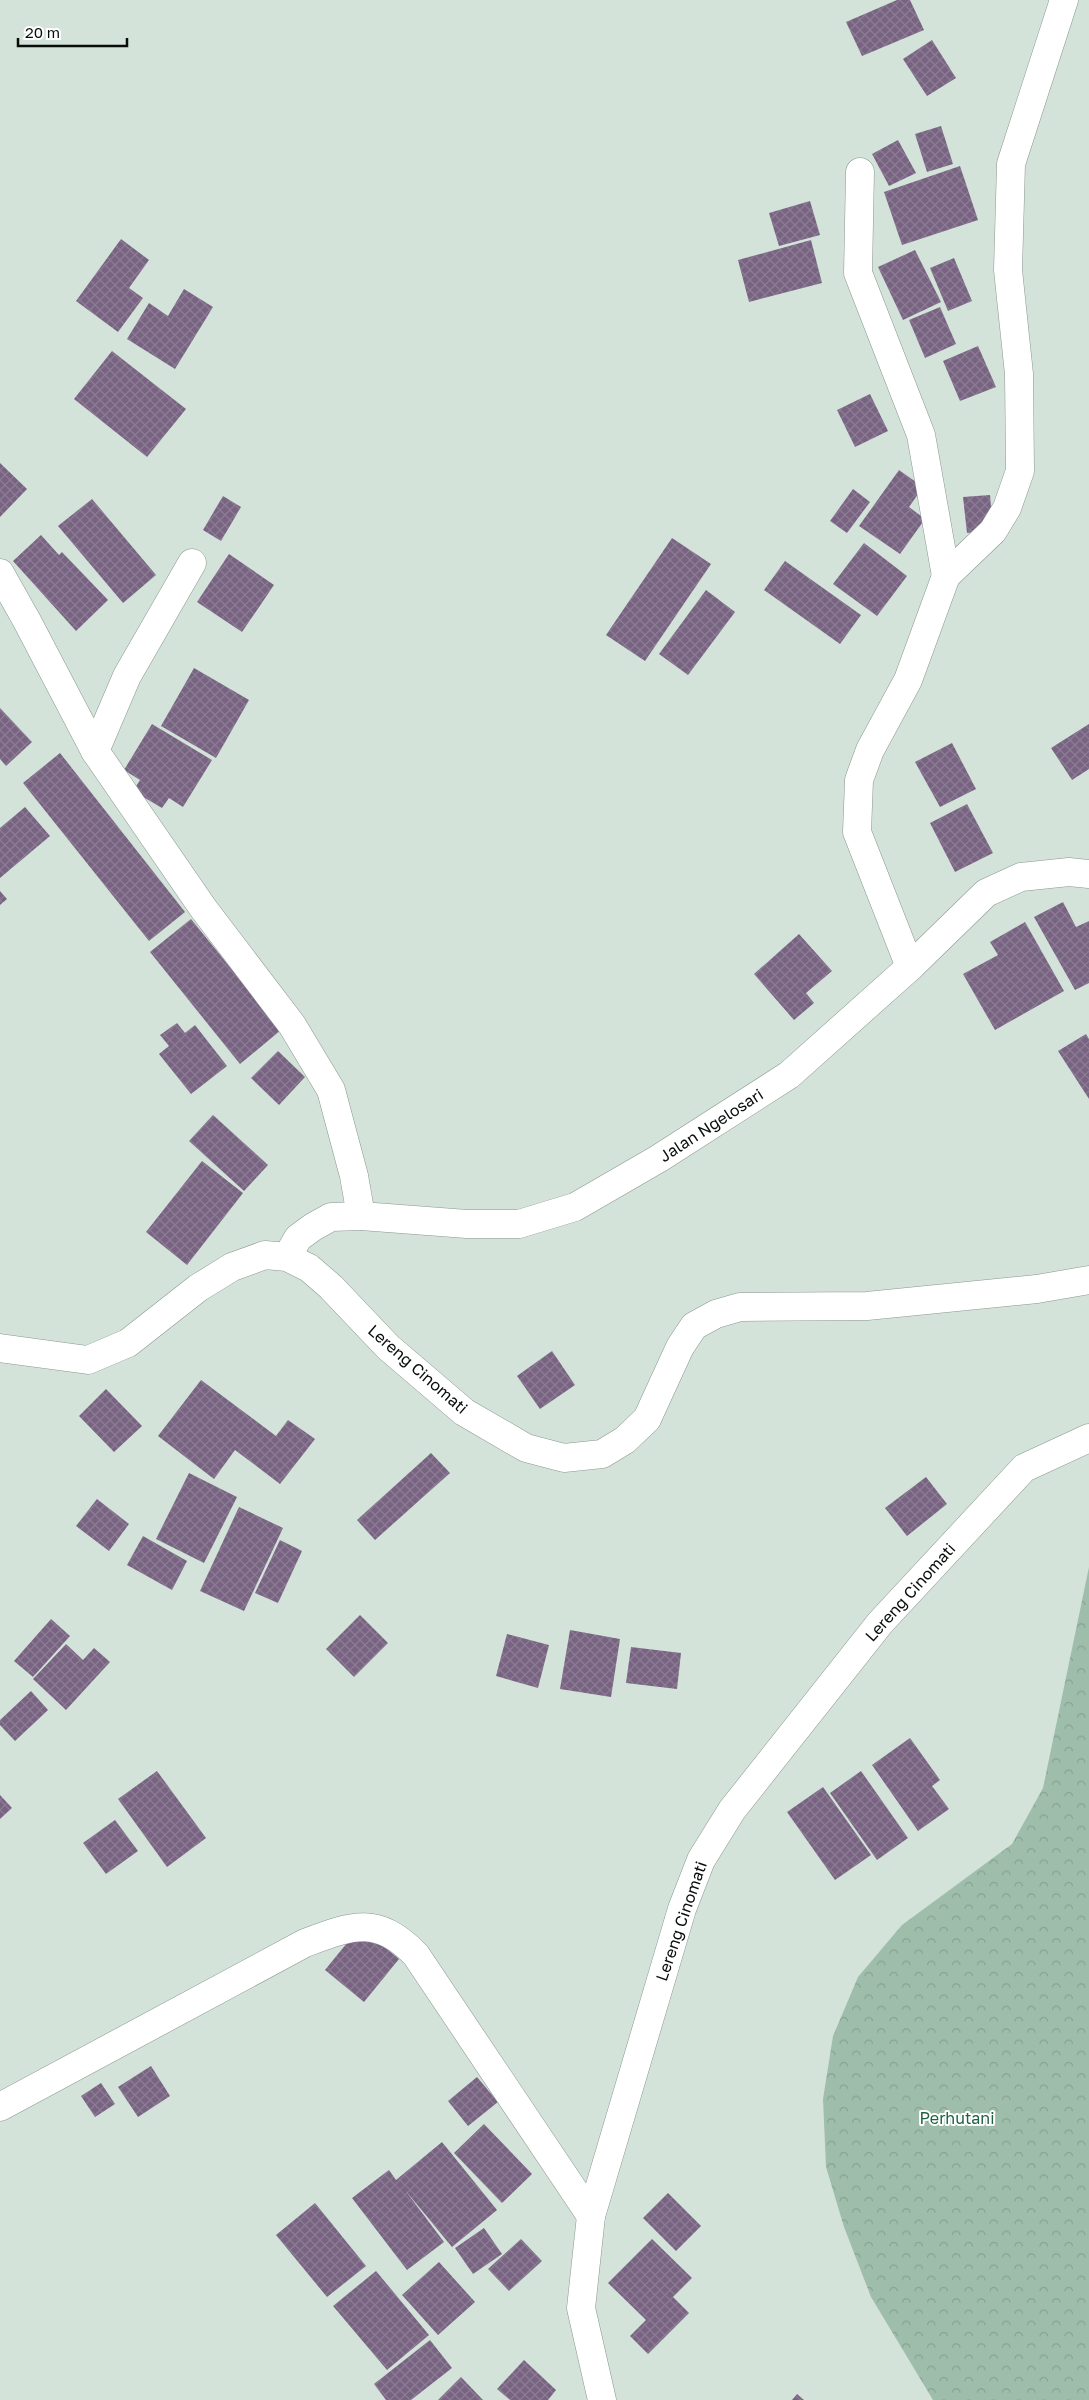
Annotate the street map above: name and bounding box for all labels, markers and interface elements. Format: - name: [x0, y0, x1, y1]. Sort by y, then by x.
- scale bar: [18, 15, 126, 47]
- text: 20 m: [25, 23, 60, 41]
- street label: Jalan Ngelosari: [655, 1084, 767, 1166]
- street label: Lereng Cinomati: [364, 1320, 472, 1418]
- street label: Lereng Cinomati: [861, 1539, 959, 1645]
- street label: Lereng Cinomati: [651, 1858, 711, 1984]
- park label: Perhutani: [920, 2108, 994, 2128]

